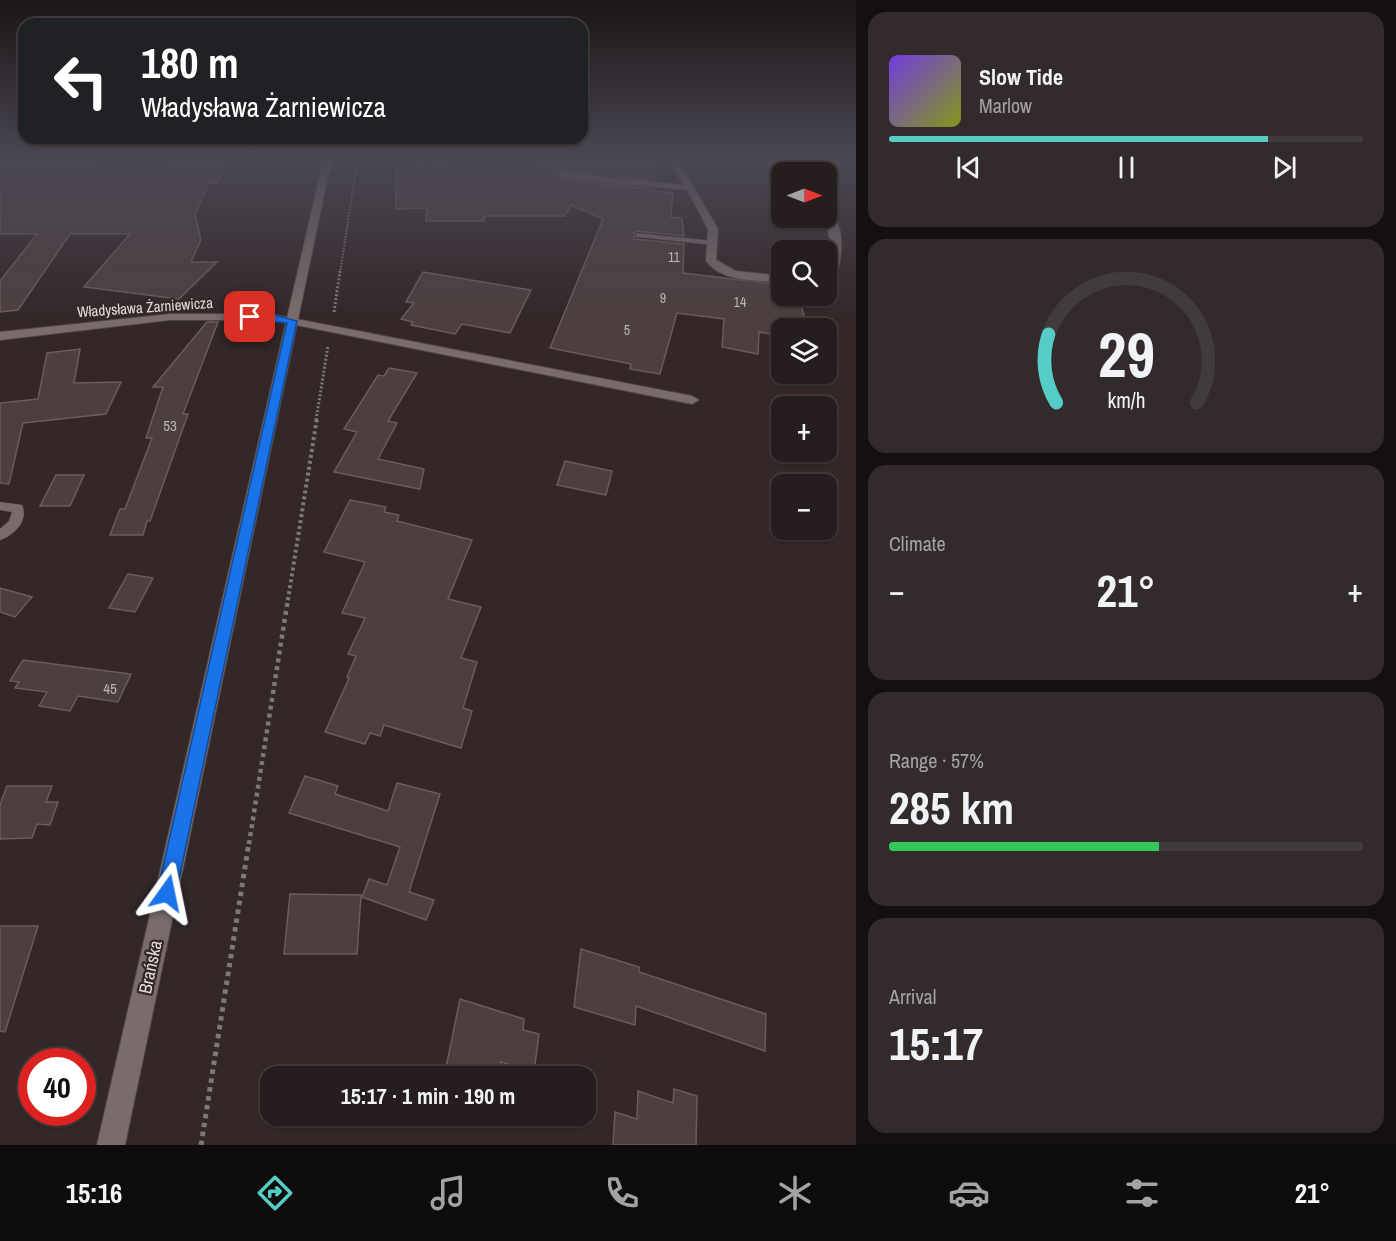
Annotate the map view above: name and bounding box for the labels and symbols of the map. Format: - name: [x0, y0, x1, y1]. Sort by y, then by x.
- north arrow: [771, 162, 837, 228]
- house number: 11: [668, 248, 681, 266]
- house number: 9: [660, 289, 666, 307]
- pin: [224, 291, 275, 342]
- street label: Władysława Żarniewicza: [76, 292, 214, 322]
- house number: 14: [734, 293, 747, 311]
- house number: 5: [624, 321, 630, 339]
- house number: 53: [163, 415, 177, 436]
- house number: 45: [103, 678, 117, 699]
- position arrow: [135, 861, 199, 925]
- street label: Brańska: [132, 938, 168, 996]
- speed limit sign: 40: [18, 1048, 96, 1126]

